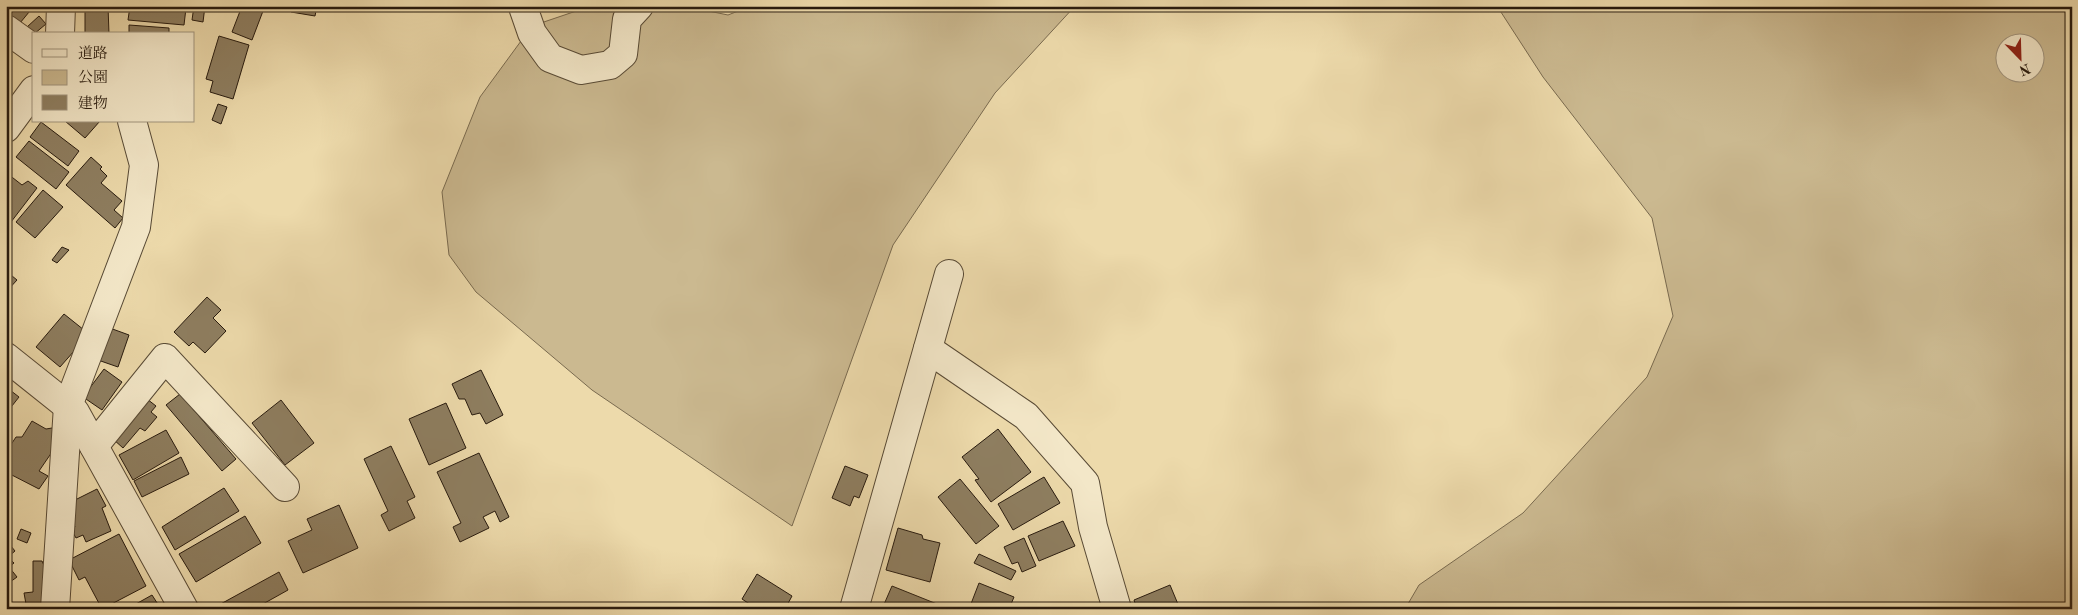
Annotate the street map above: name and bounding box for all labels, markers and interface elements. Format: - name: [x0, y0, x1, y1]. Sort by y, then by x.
- legend: [32, 32, 195, 122]
- north arrow: [1996, 32, 2046, 82]
- text: 道路: [78, 45, 108, 62]
- text: N: [2017, 61, 2032, 78]
- text: 公園: [78, 69, 108, 86]
- text: 建物: [78, 95, 108, 112]

